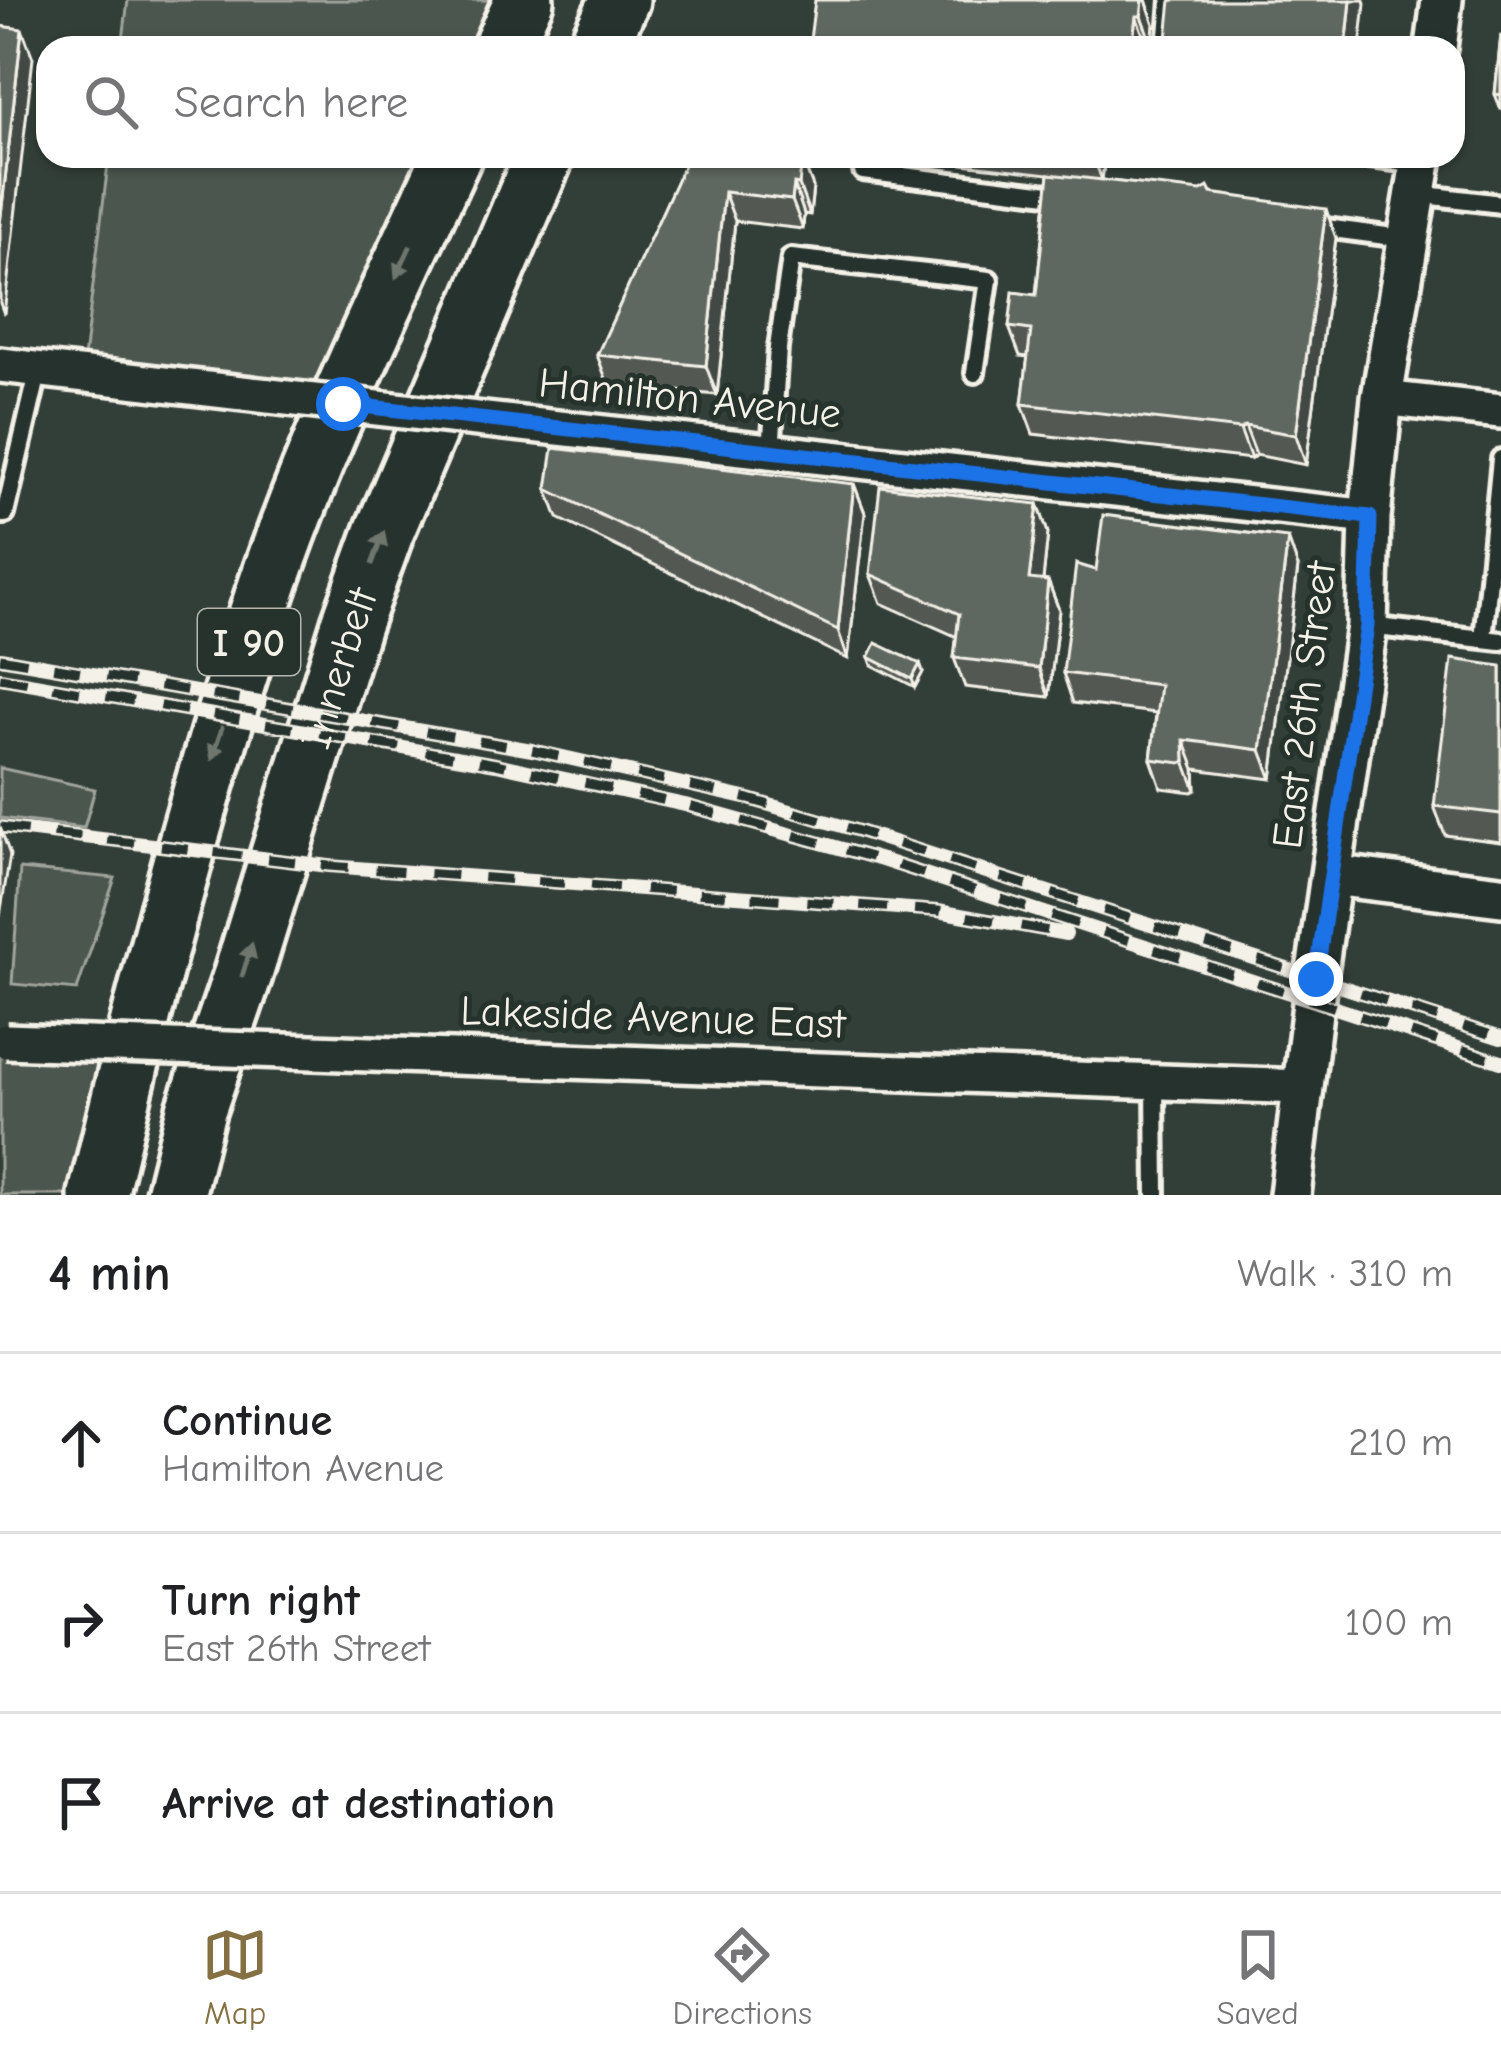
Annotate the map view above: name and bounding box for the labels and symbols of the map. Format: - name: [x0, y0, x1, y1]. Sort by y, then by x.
- one-way arrow: [393, 245, 413, 280]
- street label: Hamilton Avenue: [536, 358, 843, 439]
- route start: [316, 377, 370, 431]
- one-way arrow: [370, 530, 388, 566]
- street label: East 26th Street: [1263, 557, 1347, 852]
- street label: Innerbelt: [291, 580, 389, 754]
- road number: I 90: [198, 609, 300, 675]
- one-way arrow: [206, 725, 225, 762]
- one-way arrow: [239, 941, 258, 978]
- route end: [1289, 952, 1343, 1006]
- street label: Lakeside Avenue East: [460, 986, 848, 1049]

